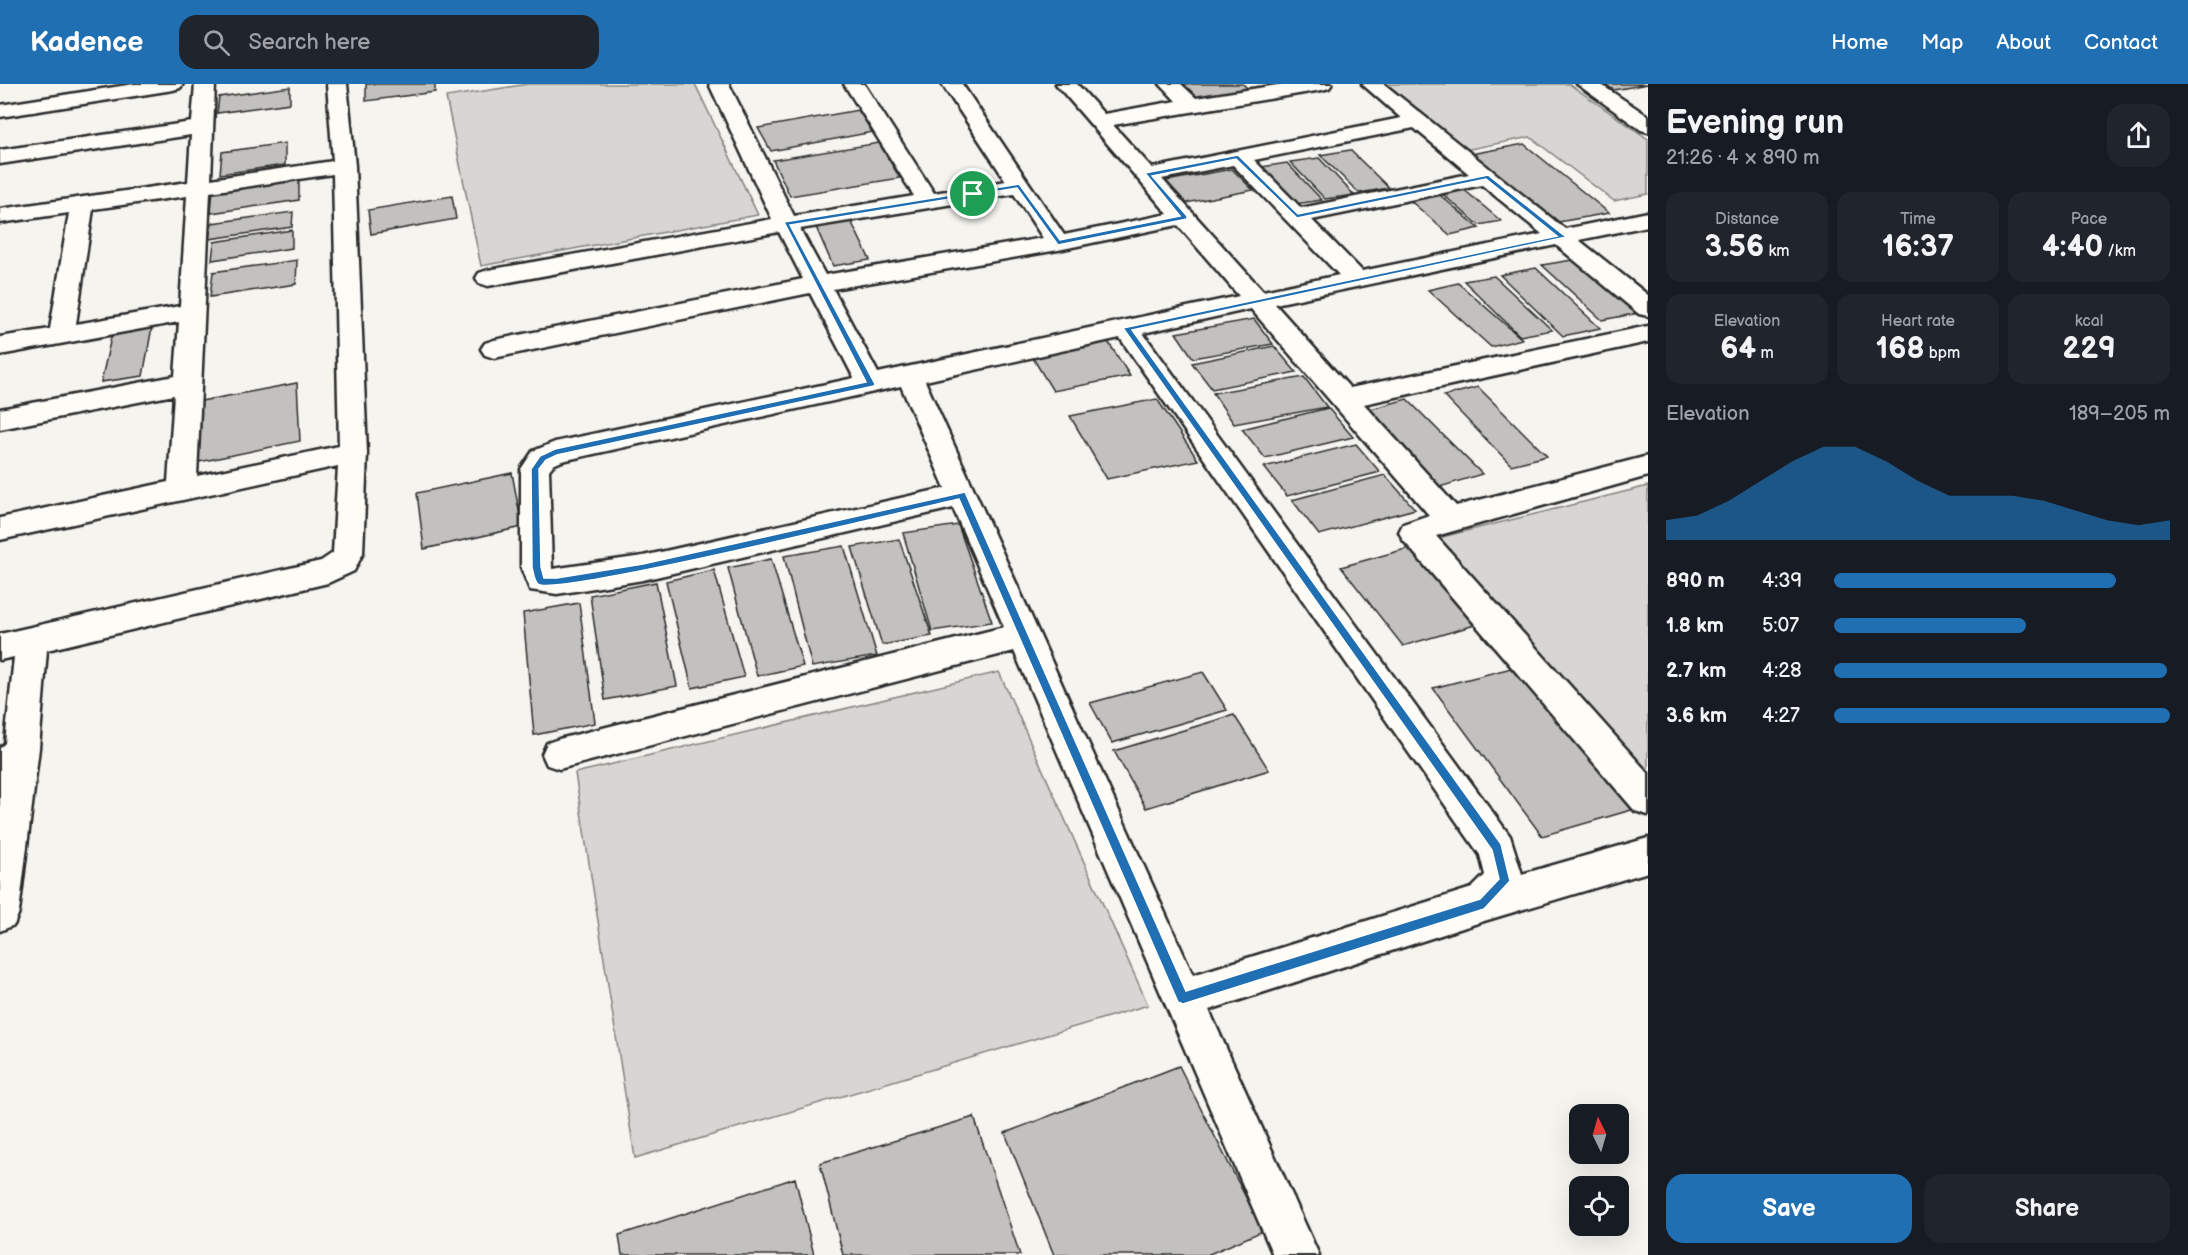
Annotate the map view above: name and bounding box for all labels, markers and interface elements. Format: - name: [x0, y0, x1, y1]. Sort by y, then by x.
- search box: [179, 15, 599, 69]
- text: Kadence: [30, 26, 143, 59]
- icon: search: [200, 26, 233, 59]
- text: Search here: [248, 29, 370, 56]
- text: Home: [1831, 30, 1888, 55]
- text: Map: [1921, 30, 1963, 55]
- text: About: [1996, 30, 2051, 55]
- text: Contact: [2084, 30, 2158, 55]
- text: Evening run: [1666, 103, 1844, 143]
- button: share: [2107, 104, 2170, 167]
- text: 21:26 · 4 × 890 m: [1666, 146, 1820, 170]
- pin: [947, 168, 998, 219]
- icon: arrive: [956, 177, 989, 210]
- text: Distance: [1715, 210, 1779, 229]
- text: Time: [1900, 210, 1936, 229]
- text: Pace: [2071, 210, 2107, 229]
- text: 3.56: [1704, 229, 1764, 265]
- text: 16:37: [1882, 229, 1954, 265]
- text: 4:40: [2042, 229, 2103, 265]
- text: km: [1764, 242, 1790, 261]
- text: /km: [2103, 242, 2136, 261]
- text: Elevation: [1714, 312, 1780, 331]
- text: Heart rate: [1881, 312, 1955, 331]
- text: kcal: [2075, 312, 2103, 331]
- text: 64: [1720, 331, 1756, 367]
- text: 168: [1876, 331, 1925, 367]
- text: 229: [2062, 331, 2116, 367]
- text: m: [1756, 344, 1774, 363]
- text: bpm: [1925, 344, 1960, 363]
- text: Elevation: [1666, 402, 1749, 426]
- text: 189–205 m: [2069, 402, 2170, 426]
- text: 890 m: [1666, 569, 1725, 593]
- text: 4:39: [1762, 569, 1802, 593]
- text: 1.8 km: [1666, 614, 1724, 638]
- text: 5:07: [1762, 614, 1799, 638]
- text: 2.7 km: [1666, 659, 1726, 683]
- text: 4:28: [1762, 659, 1802, 683]
- text: 3.6 km: [1666, 704, 1727, 728]
- text: 4:27: [1762, 704, 1800, 728]
- north arrow: [1569, 1104, 1629, 1164]
- map controls: [1569, 1104, 1629, 1236]
- button: Save: [1666, 1174, 1912, 1243]
- button: Share: [1924, 1174, 2170, 1243]
- button: locate: [1569, 1176, 1629, 1236]

